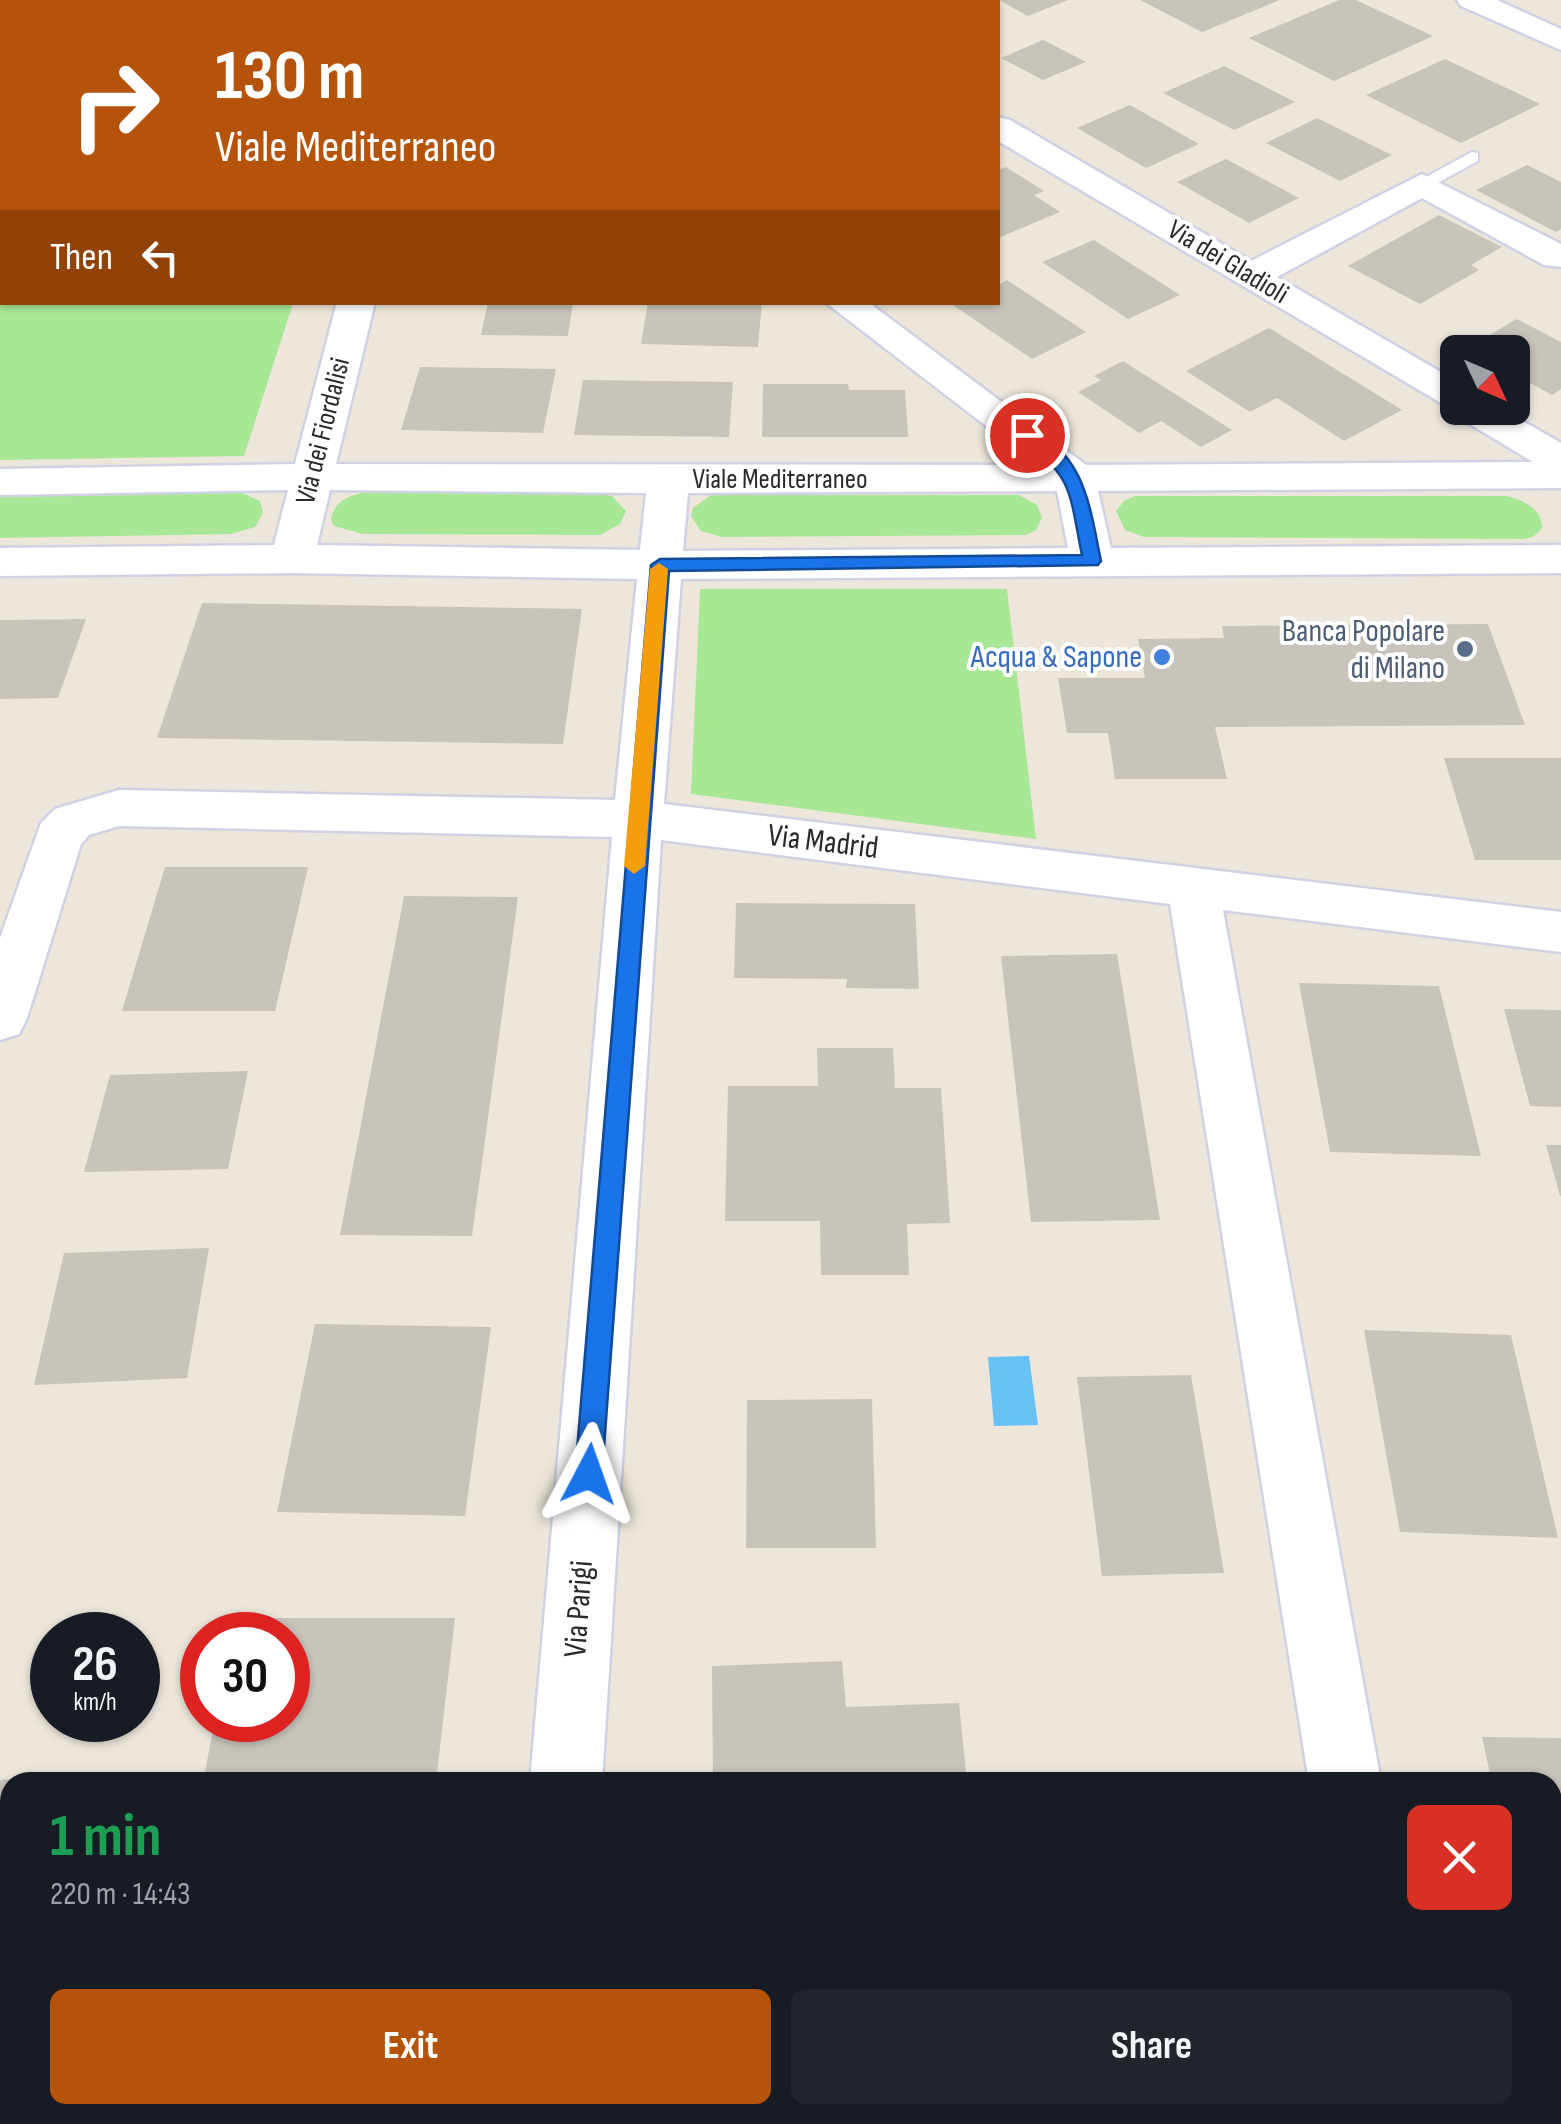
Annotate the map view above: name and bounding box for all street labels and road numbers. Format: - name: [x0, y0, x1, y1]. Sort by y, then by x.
- street label: Via dei Gladioli: [1162, 213, 1294, 311]
- street label: Via dei Fiordalisi: [289, 354, 357, 508]
- street label: Viale Mediterraneo: [692, 463, 868, 496]
- street label: Via Madrid: [766, 816, 880, 868]
- street label: Via Parigi: [556, 1559, 602, 1659]

